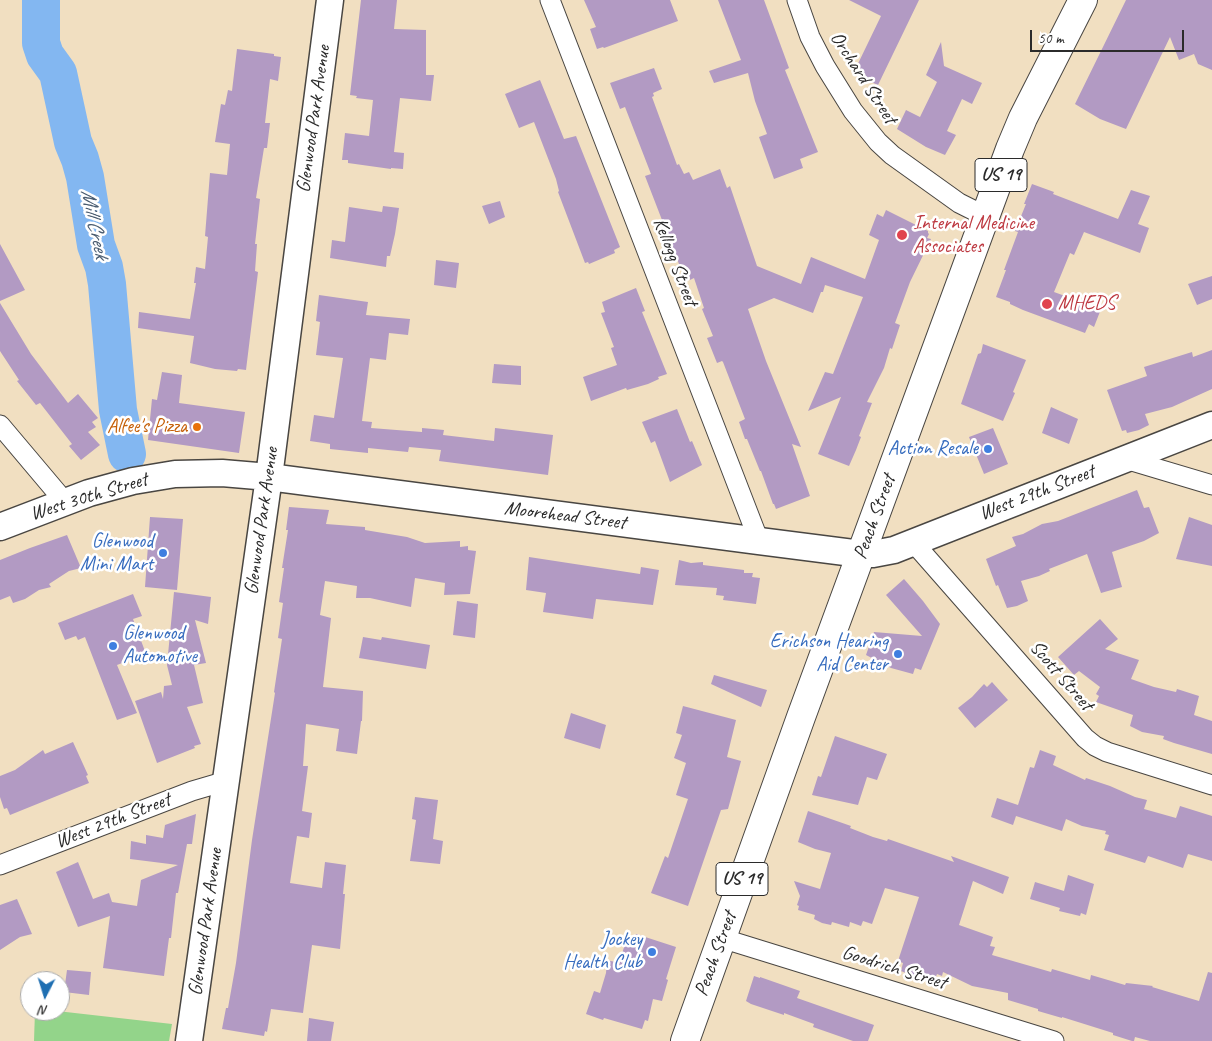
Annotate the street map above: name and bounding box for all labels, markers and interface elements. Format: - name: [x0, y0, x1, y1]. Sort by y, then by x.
- scale bar: [1032, 20, 1186, 52]
- street label: Orchard Street: [824, 27, 902, 129]
- text: 50 m: [1038, 29, 1064, 48]
- street label: Glenwood Park Avenue: [292, 44, 336, 194]
- road number: US 19: [975, 158, 1027, 192]
- water label: Mill Creek: [74, 187, 114, 261]
- place label: Internal Medicine Associates: [913, 212, 1034, 259]
- street label: Kellogg Street: [647, 215, 703, 309]
- marker: Internal Medicine Associates: [895, 228, 909, 242]
- place label: MHEDS: [1058, 292, 1116, 316]
- marker: MHEDS: [1040, 297, 1054, 311]
- place label: Alfee's Pizza: [107, 415, 187, 439]
- marker: Alfee's Pizza: [191, 421, 203, 433]
- place label: Action Resale: [888, 437, 978, 461]
- marker: Action Resale: [982, 443, 994, 455]
- street label: Glenwood Park Avenue: [240, 446, 284, 596]
- street label: West 29th Street: [976, 460, 1098, 526]
- street label: West 30th Street: [27, 468, 151, 526]
- street label: Peach Street: [849, 472, 901, 562]
- street label: Moorehead Street: [503, 497, 627, 535]
- place label: Glenwood Mini Mart: [80, 530, 153, 577]
- marker: Glenwood Mini Mart: [157, 547, 169, 559]
- place label: Glenwood Automotive: [123, 622, 197, 669]
- place label: Erichson Hearing Aid Center: [770, 630, 888, 677]
- street label: Scott Street: [1024, 636, 1098, 716]
- marker: Glenwood Automotive: [107, 640, 119, 652]
- marker: Erichson Hearing Aid Center: [892, 648, 904, 660]
- street label: West 29th Street: [52, 788, 174, 854]
- street label: Glenwood Park Avenue: [184, 847, 228, 997]
- road number: US 19: [716, 862, 768, 896]
- street label: Peach Street: [690, 909, 742, 999]
- place label: Jockey Health Club: [563, 928, 642, 975]
- street label: Goodrich Street: [839, 941, 949, 995]
- marker: Jockey Health Club: [646, 946, 658, 958]
- north arrow: [20, 971, 70, 1021]
- text: N: [39, 1002, 49, 1019]

